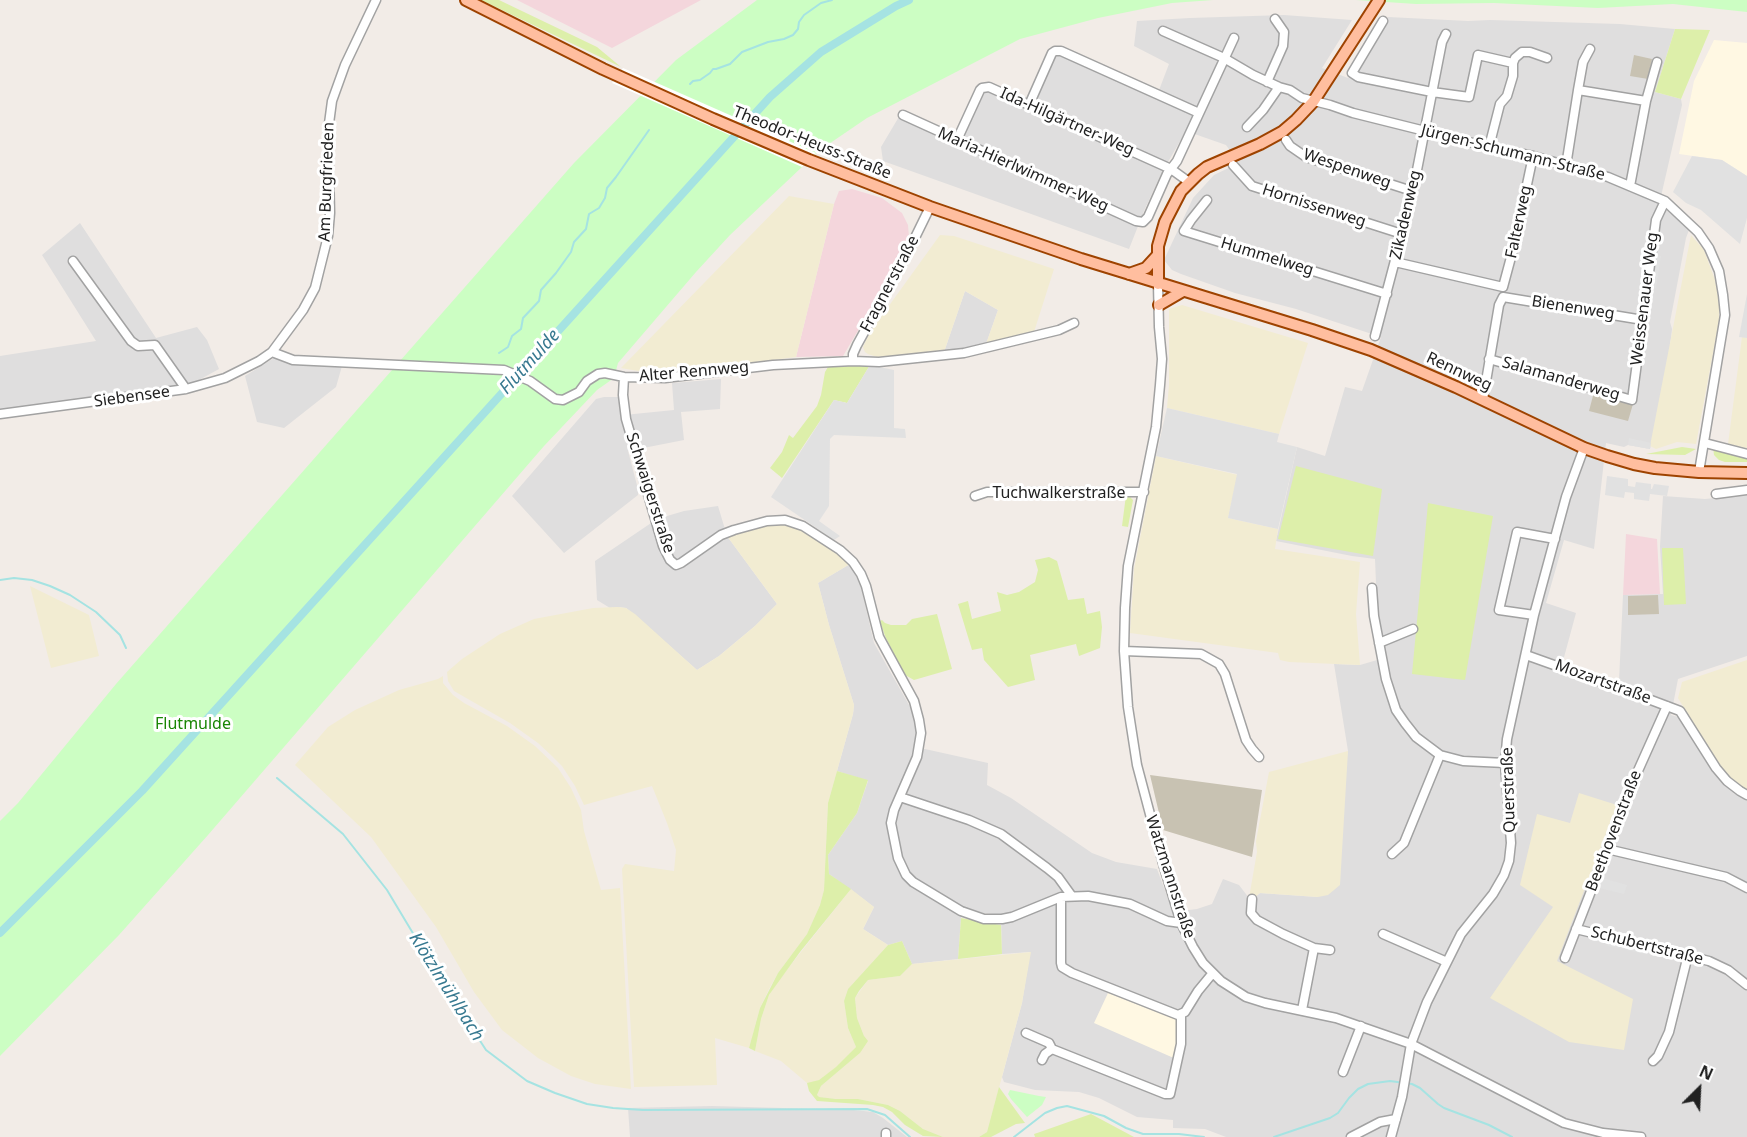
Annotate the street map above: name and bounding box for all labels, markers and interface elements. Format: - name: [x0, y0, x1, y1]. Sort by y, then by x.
- street label: Ida-Hilgärtner-Weg: [997, 84, 1137, 160]
- street label: Theodor-Heuss-Straße: [730, 102, 894, 184]
- street label: Jürgen-Schumann-Straße: [1419, 121, 1607, 185]
- street label: Am Burgfrieden: [315, 122, 339, 242]
- street label: Maria-Hierlwimmer-Weg: [935, 124, 1111, 216]
- street label: Wespenweg: [1301, 145, 1393, 193]
- street label: Zikadenweg: [1386, 169, 1426, 261]
- street label: Hornissenweg: [1260, 180, 1368, 232]
- street label: Falterweg: [1502, 184, 1536, 260]
- street label: Weissenauer Weg: [1627, 231, 1663, 367]
- street label: Fragnerstraße: [856, 232, 924, 336]
- street label: Hummelweg: [1218, 234, 1316, 280]
- street label: Bienenweg: [1530, 292, 1616, 324]
- water label: Flutmulde: [495, 325, 565, 399]
- street label: Rennweg: [1423, 348, 1495, 396]
- street label: Salamanderweg: [1500, 353, 1622, 405]
- street label: Alter Rennweg: [638, 358, 750, 386]
- street label: Siebensee: [93, 382, 171, 412]
- street label: Schwaigerstraße: [622, 430, 678, 556]
- street label: Tuchwalkerstraße: [992, 483, 1126, 503]
- street label: Mozartstraße: [1552, 656, 1654, 708]
- park label: Flutmulde: [155, 714, 231, 734]
- street label: Querstraße: [1498, 747, 1520, 833]
- street label: Beethovenstraße: [1582, 768, 1646, 894]
- street label: Watzmannstraße: [1141, 813, 1199, 941]
- street label: Schubertstraße: [1589, 923, 1705, 969]
- water label: Klötzlmühlbach: [404, 929, 488, 1045]
- north arrow: [1669, 1059, 1729, 1119]
- text: N: [1696, 1060, 1717, 1085]

